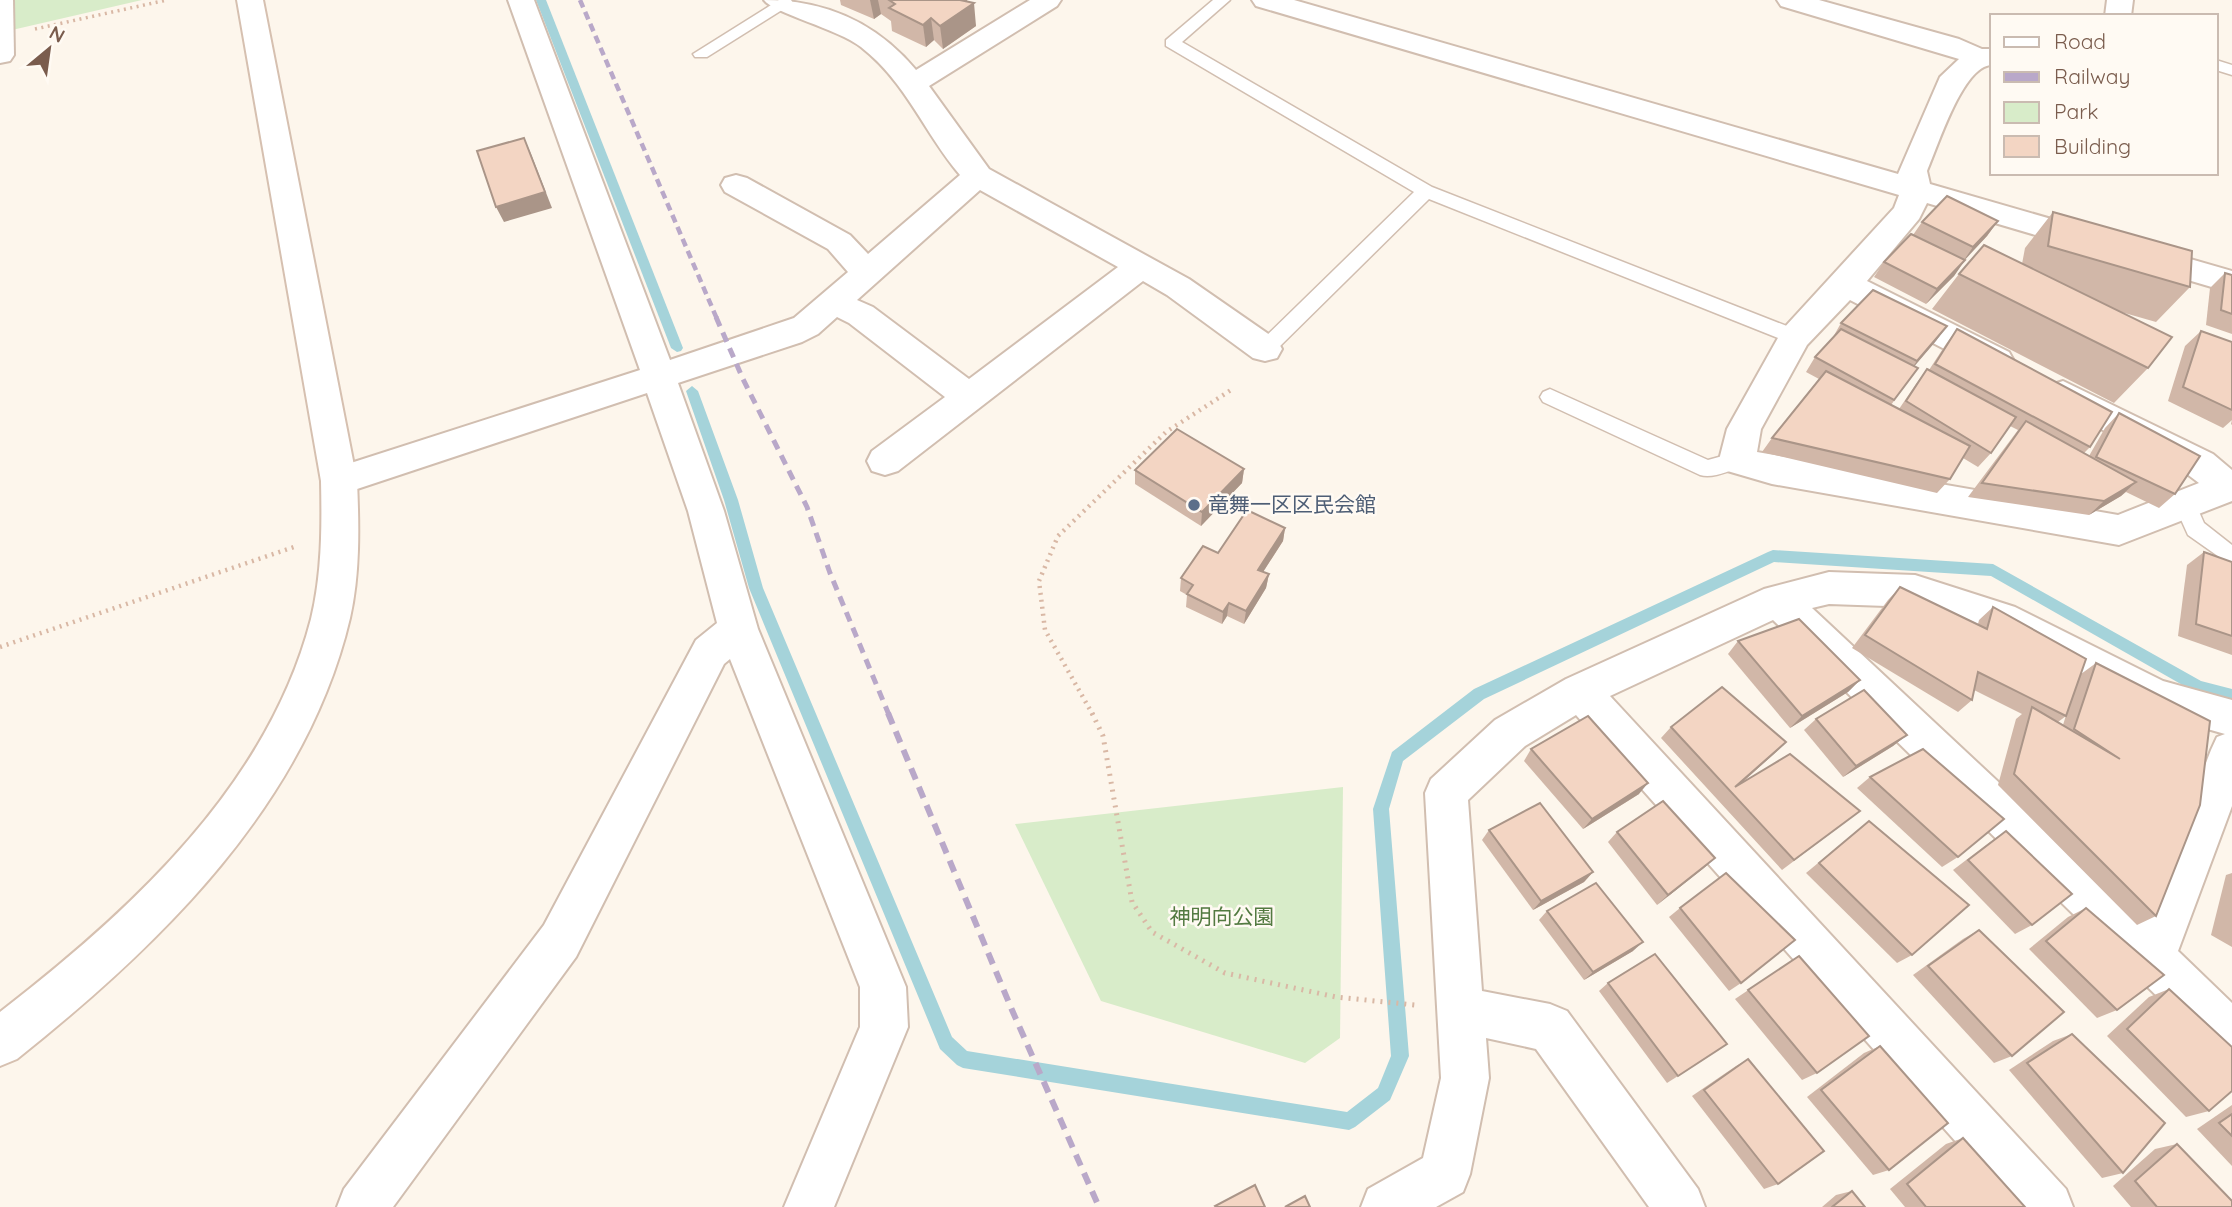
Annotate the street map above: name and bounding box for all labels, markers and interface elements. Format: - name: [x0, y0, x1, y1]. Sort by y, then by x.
- north arrow: [14, 14, 84, 84]
- legend: [1990, 14, 2218, 175]
- text: N: [45, 20, 69, 48]
- text: Road: [2054, 28, 2106, 54]
- text: Railway: [2054, 63, 2130, 89]
- text: Park: [2054, 98, 2098, 124]
- text: Building: [2054, 133, 2131, 159]
- place label: 竜舞一区区民会館: [1208, 491, 1376, 517]
- marker: 竜舞一区区民会館: [1186, 497, 1202, 513]
- park label: 神明向公園: [1170, 903, 1275, 929]

